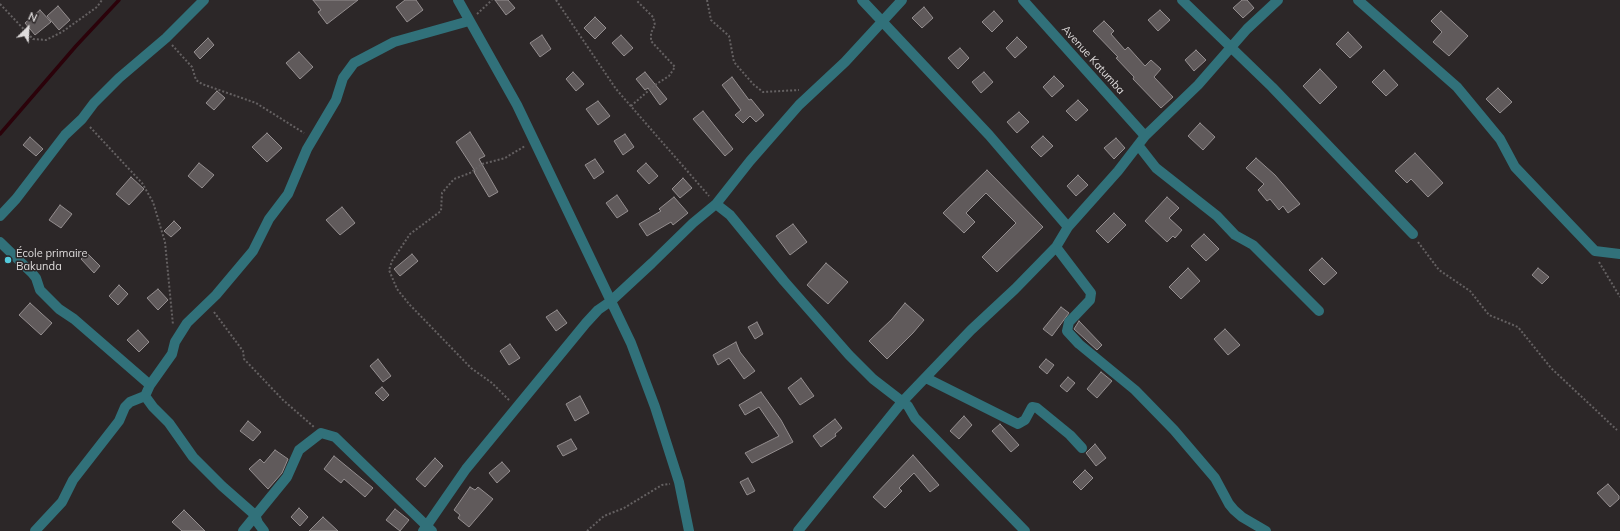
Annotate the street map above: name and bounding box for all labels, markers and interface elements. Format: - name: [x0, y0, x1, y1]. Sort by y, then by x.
- north arrow: [8, 8, 48, 48]
- text: N: [26, 9, 40, 25]
- street label: Avenue Katumba: [1059, 23, 1127, 97]
- place label: École primaire Bakunda: [16, 247, 88, 273]
- marker: École primaire Bakunda: [3, 255, 13, 265]

